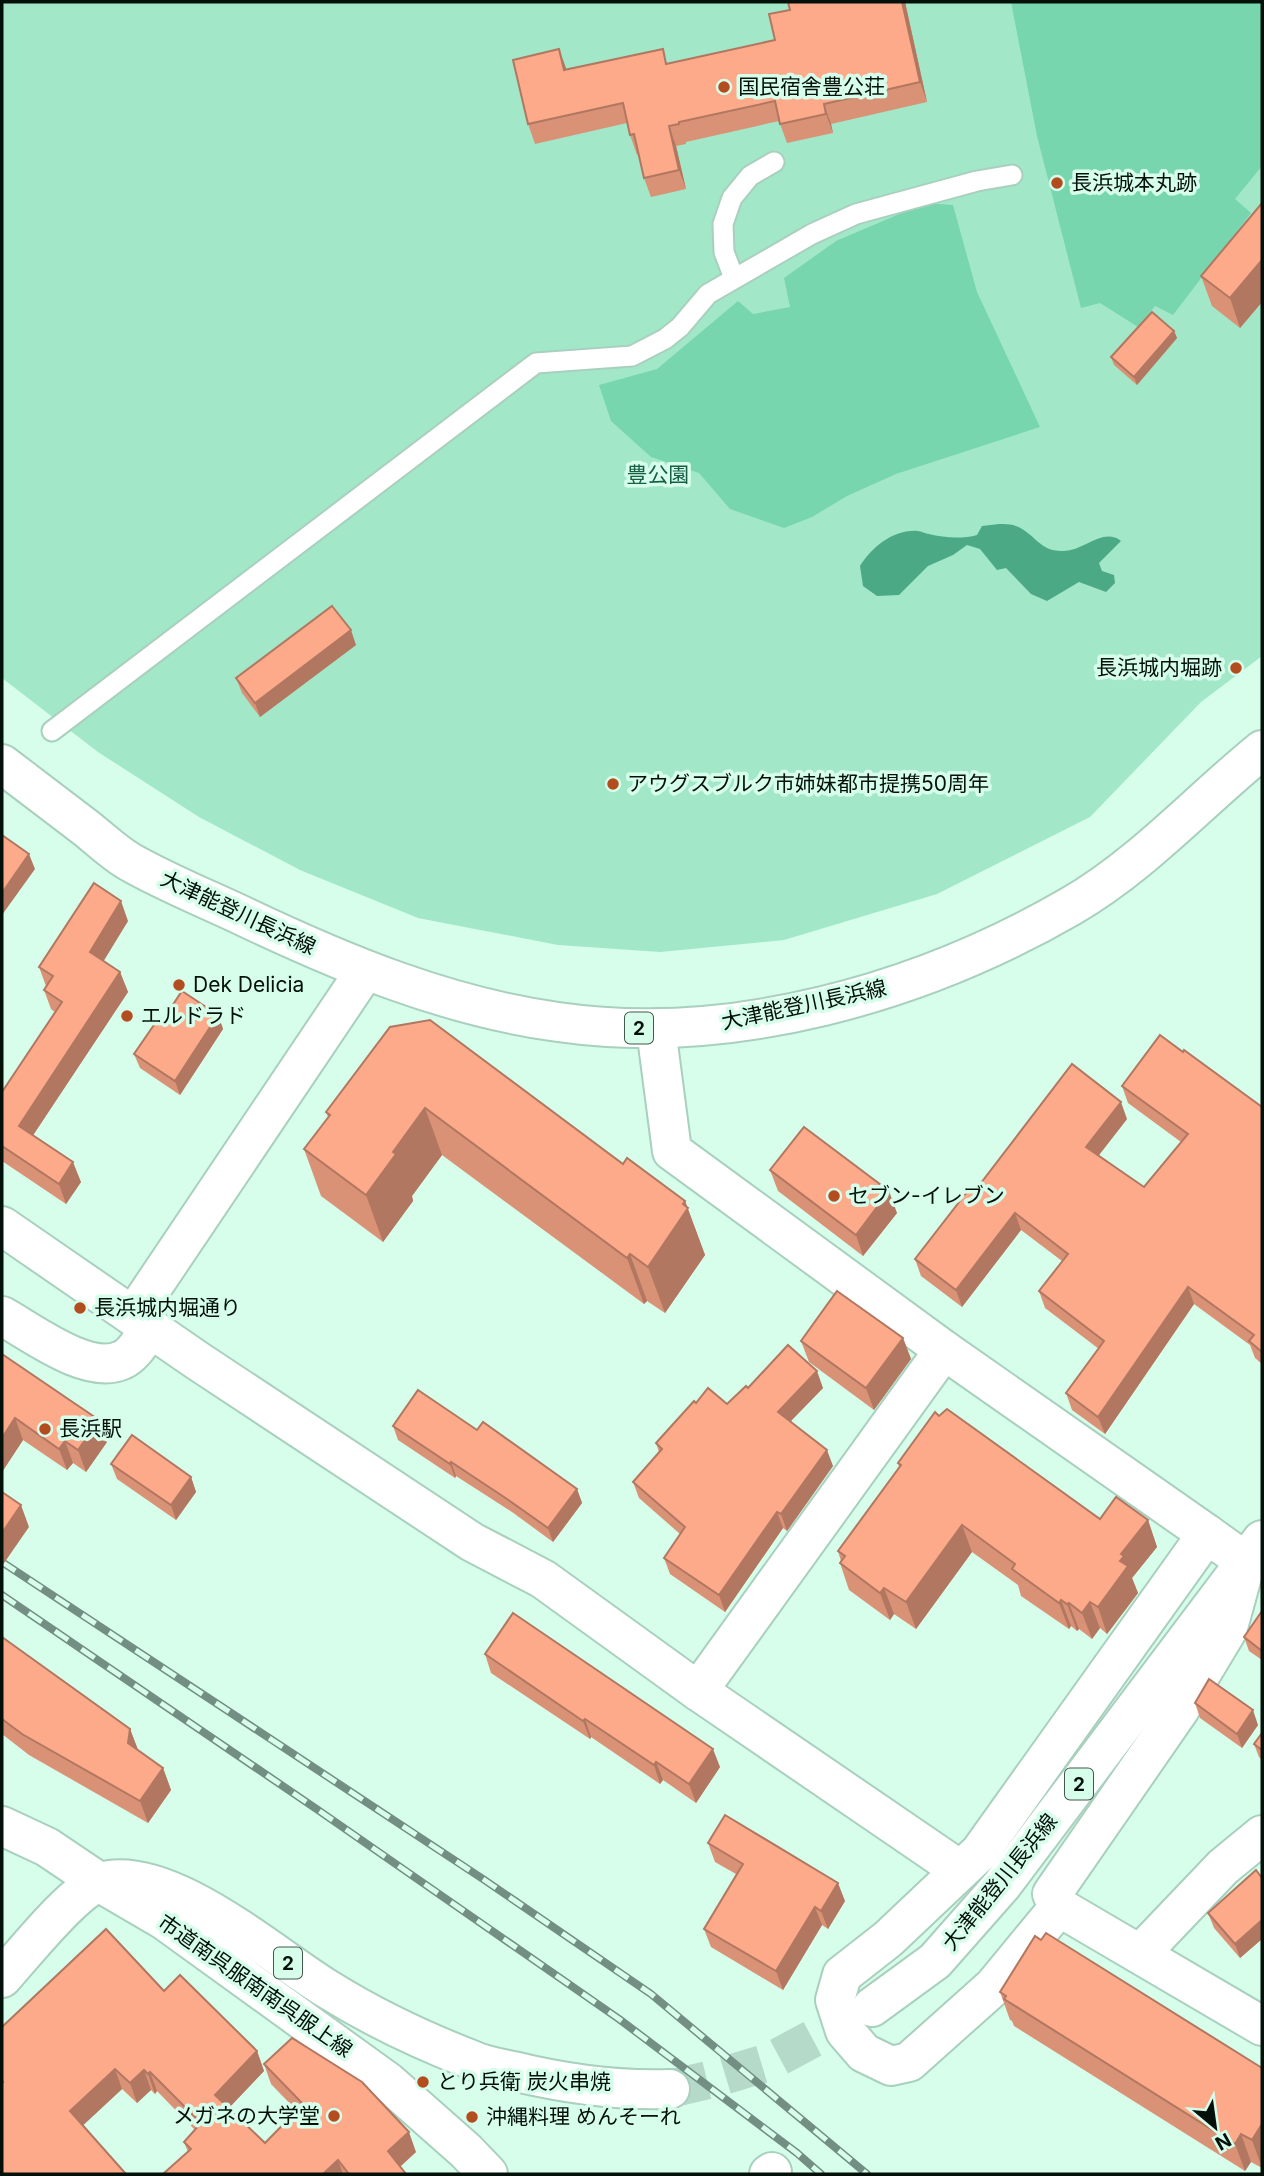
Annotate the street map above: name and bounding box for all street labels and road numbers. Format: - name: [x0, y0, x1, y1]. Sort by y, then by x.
- street label: 大津能登川長浜線: [157, 866, 320, 959]
- street label: 大津能登川長浜線: [719, 975, 889, 1034]
- road number: 2: [625, 1012, 653, 1044]
- road number: 2: [1065, 1768, 1093, 1800]
- street label: 大津能登川長浜線: [937, 1809, 1062, 1955]
- street label: 市道南呉服南南呉服上線: [154, 1909, 357, 2062]
- road number: 2: [274, 1948, 302, 1979]

